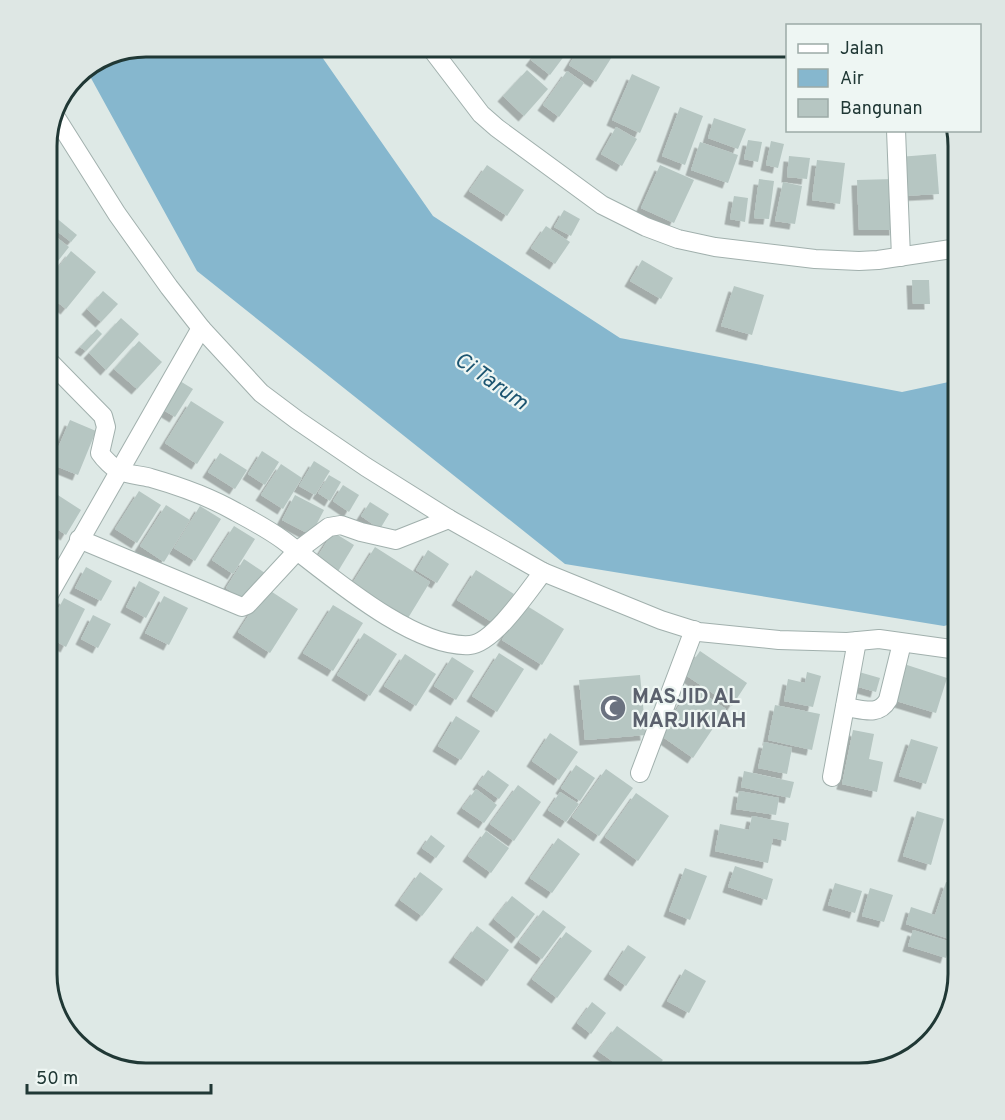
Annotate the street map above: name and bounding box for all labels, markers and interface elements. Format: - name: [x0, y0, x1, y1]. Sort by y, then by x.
- legend: [786, 24, 981, 132]
- text: Jalan: [840, 38, 884, 61]
- text: Air: [840, 68, 864, 91]
- text: Bangunan: [840, 98, 923, 121]
- water label: Ci Tarum: [449, 347, 533, 417]
- place label: MASJID AL MARJIKIAH: [632, 684, 747, 735]
- mosque icon: MASJID AL MARJIKIAH: [598, 693, 628, 723]
- scale bar: [27, 1057, 212, 1095]
- text: 50 m: [36, 1068, 78, 1091]

